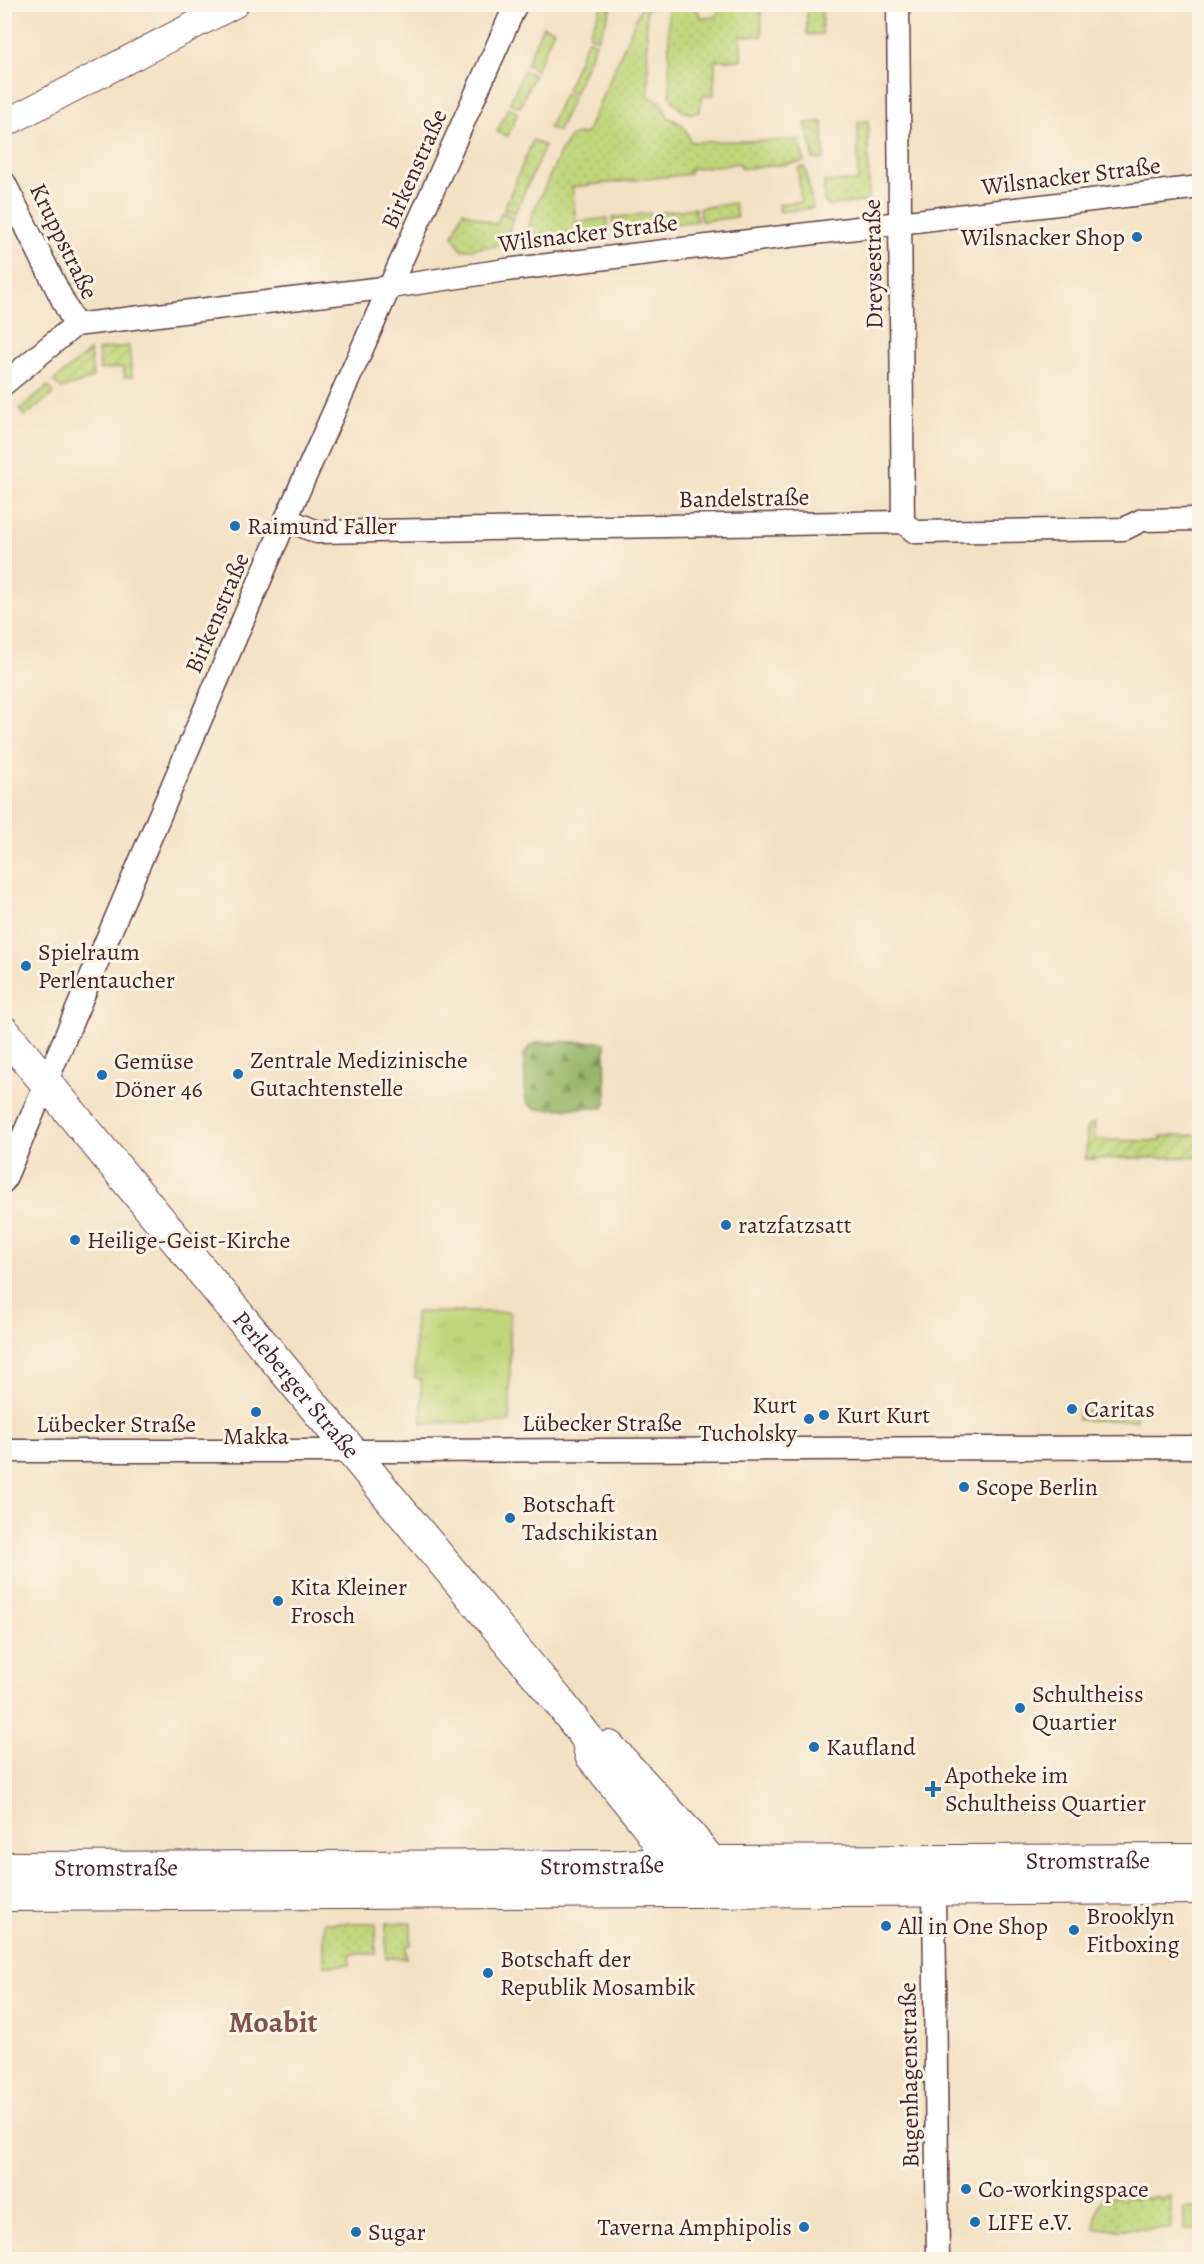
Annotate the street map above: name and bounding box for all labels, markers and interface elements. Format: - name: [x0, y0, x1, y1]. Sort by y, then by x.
- street label: Birkenstraße: [373, 104, 455, 234]
- street label: Wilsnacker Straße: [979, 149, 1162, 203]
- street label: Kruppstraße: [22, 178, 106, 304]
- street label: Dreysestraße: [856, 199, 890, 329]
- street label: Wilsnacker Straße: [496, 206, 679, 260]
- place label: Wilsnacker Shop: [960, 221, 1125, 253]
- marker: Wilsnacker Shop: [1130, 230, 1144, 244]
- street label: Bandelstraße: [678, 481, 810, 515]
- place label: Raimund Faller: [247, 510, 397, 542]
- marker: Raimund Faller: [228, 519, 242, 533]
- street label: Birkenstraße: [177, 548, 257, 678]
- place label: Spielraum Perlentaucher: [38, 936, 175, 996]
- marker: Spielraum Perlentaucher: [19, 959, 33, 973]
- place label: Zentrale Medizinische Gutachtenstelle: [250, 1044, 468, 1104]
- place label: Gemüse Döner 46: [114, 1045, 203, 1105]
- marker: Zentrale Medizinische Gutachtenstelle: [231, 1067, 245, 1081]
- marker: Gemüse Döner 46: [95, 1068, 109, 1082]
- place label: ratzfatzsatt: [738, 1209, 852, 1241]
- marker: ratzfatzsatt: [719, 1218, 733, 1232]
- place label: Heilige-Geist-Kirche: [87, 1224, 290, 1256]
- marker: Heilige-Geist-Kirche: [68, 1233, 82, 1247]
- street label: Perleberger Straße: [225, 1304, 367, 1465]
- place label: Kurt Tucholsky: [699, 1389, 797, 1449]
- place label: Caritas: [1084, 1393, 1155, 1425]
- place label: Kurt Kurt: [836, 1399, 930, 1431]
- marker: Caritas: [1065, 1402, 1079, 1416]
- marker: Makka: [249, 1405, 263, 1419]
- street label: Lübecker Straße: [522, 1407, 682, 1439]
- street label: Lübecker Straße: [36, 1408, 196, 1440]
- marker: Kurt Kurt: [817, 1408, 831, 1422]
- marker: Kurt Tucholsky: [802, 1412, 816, 1426]
- place label: Makka: [223, 1420, 290, 1452]
- place label: Scope Berlin: [976, 1471, 1098, 1503]
- marker: Scope Berlin: [957, 1480, 971, 1494]
- place label: Botschaft Tadschikistan: [522, 1488, 658, 1548]
- marker: Botschaft Tadschikistan: [503, 1511, 517, 1525]
- place label: Kita Kleiner Frosch: [290, 1571, 407, 1631]
- marker: Kita Kleiner Frosch: [271, 1594, 285, 1608]
- place label: Schultheiss Quartier: [1032, 1678, 1144, 1738]
- marker: Schultheiss Quartier: [1013, 1701, 1027, 1715]
- place label: Kaufland: [826, 1731, 916, 1763]
- marker: Kaufland: [807, 1740, 821, 1754]
- place label: Apotheke im Schultheiss Quartier: [944, 1759, 1146, 1819]
- marker: Apotheke im Schultheiss Quartier: [926, 1782, 940, 1796]
- street label: Stromstraße: [1026, 1844, 1150, 1877]
- street label: Stromstraße: [540, 1848, 665, 1882]
- street label: Stromstraße: [54, 1851, 178, 1884]
- place label: Brooklyn Fitboxing: [1086, 1900, 1180, 1960]
- place label: All in One Shop: [897, 1910, 1048, 1942]
- marker: All in One Shop: [879, 1919, 893, 1933]
- marker: Brooklyn Fitboxing: [1067, 1923, 1081, 1937]
- place label: Botschaft der Republik Mosambik: [500, 1943, 695, 2003]
- marker: Botschaft der Republik Mosambik: [481, 1966, 495, 1980]
- street label: Bugenhagenstraße: [891, 1982, 927, 2168]
- district label: Moabit: [229, 2002, 317, 2042]
- place label: Co-workingspace: [978, 2173, 1149, 2205]
- marker: Co-workingspace: [959, 2182, 973, 2196]
- place label: LIFE e.V.: [987, 2206, 1073, 2238]
- place label: Taverna Amphipolis: [597, 2211, 792, 2243]
- marker: LIFE e.V.: [968, 2215, 982, 2229]
- place label: Sugar: [368, 2216, 426, 2248]
- marker: Taverna Amphipolis: [797, 2220, 811, 2234]
- marker: Sugar: [349, 2225, 363, 2239]

